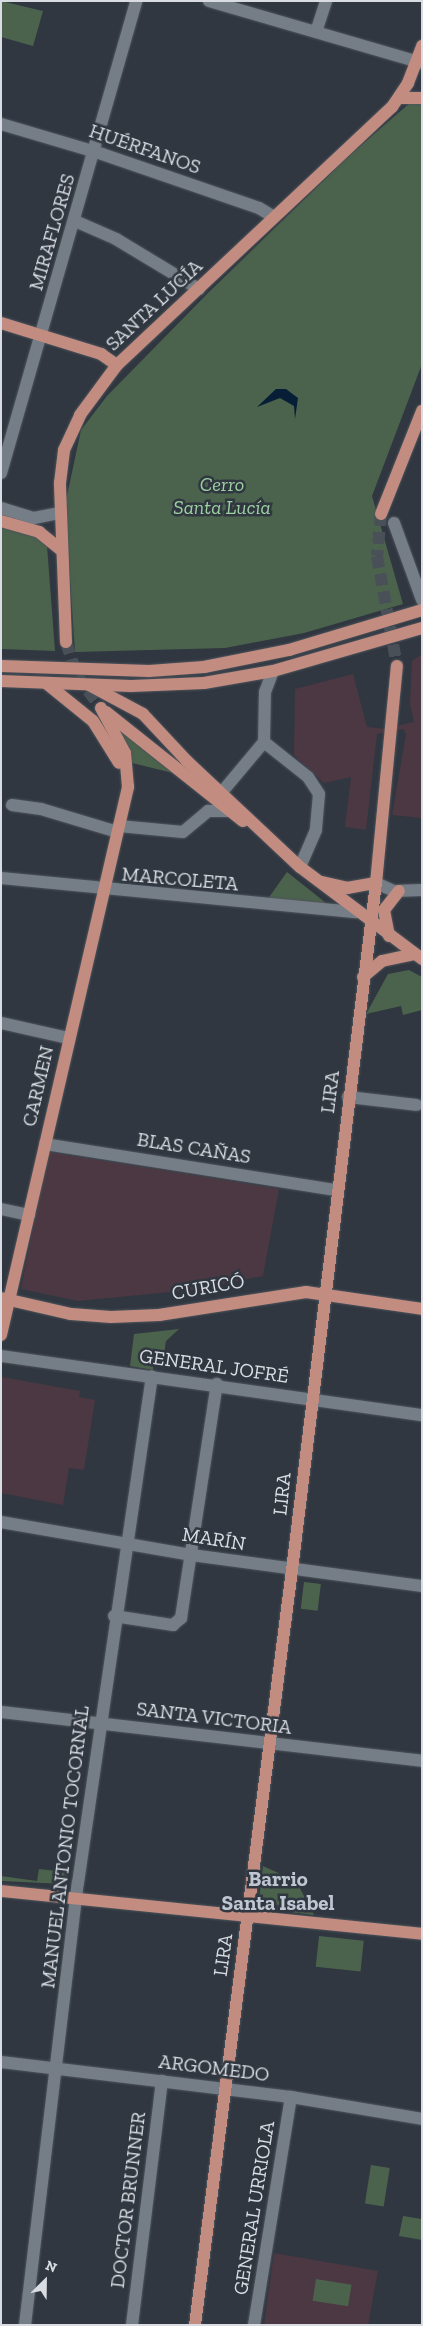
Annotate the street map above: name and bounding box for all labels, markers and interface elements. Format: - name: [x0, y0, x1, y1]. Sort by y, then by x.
- street label: HUÉRFANOS: [86, 119, 204, 179]
- street label: MIRAFLORES: [24, 171, 80, 293]
- street label: SANTA LUCÍA: [101, 254, 207, 356]
- park label: Cerro Santa Lucía: [173, 472, 271, 519]
- street label: MARCOLETA: [121, 862, 239, 896]
- street label: CARMEN: [17, 1043, 59, 1129]
- street label: LIRA: [315, 1069, 345, 1115]
- street label: BLAS CAÑAS: [135, 1127, 253, 1169]
- street label: CURICÓ: [170, 1269, 246, 1305]
- street label: GENERAL JOFRÉ: [137, 1344, 291, 1388]
- street label: LIRA: [268, 1472, 296, 1516]
- street label: MARÍN: [180, 1522, 248, 1556]
- street label: SANTA VICTORIA: [135, 1697, 293, 1739]
- street label: MANUEL ANTONIO TOCORNAL: [36, 1704, 94, 1990]
- district label: Barrio Santa Isabel: [222, 1866, 334, 1916]
- street label: LIRA: [208, 1932, 238, 1978]
- street label: ARGOMEDO: [157, 2049, 271, 2087]
- street label: DOCTOR BRUNNER: [105, 2111, 151, 2289]
- street label: GENERAL URRIOLA: [228, 2119, 280, 2297]
- north arrow: [20, 2256, 70, 2306]
- text: N: [43, 2257, 59, 2277]

